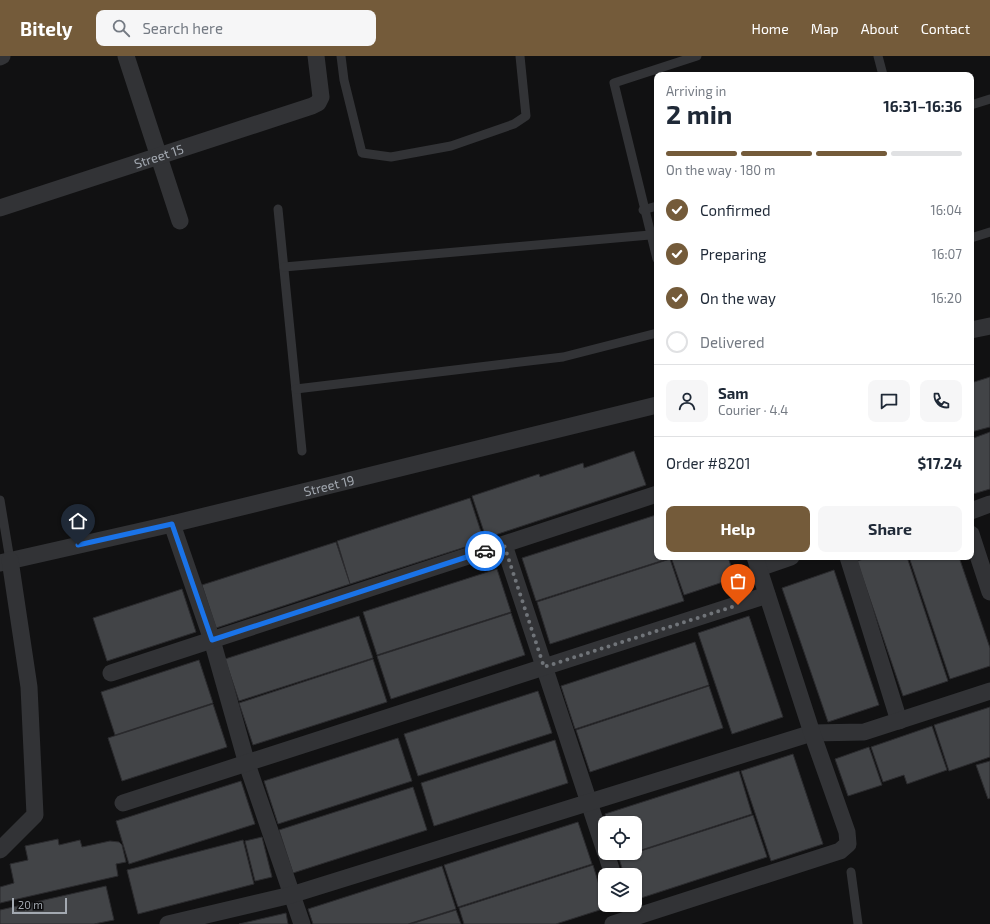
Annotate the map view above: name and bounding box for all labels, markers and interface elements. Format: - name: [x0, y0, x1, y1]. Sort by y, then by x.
- search box: [96, 10, 376, 46]
- text: Bitely: [20, 17, 72, 40]
- icon: search: [110, 17, 132, 39]
- text: Search here: [142, 19, 223, 37]
- text: Home: [752, 20, 789, 37]
- text: Map: [811, 20, 839, 37]
- text: About: [861, 20, 899, 37]
- text: Contact: [921, 20, 970, 37]
- text: Arriving in: [666, 83, 726, 99]
- text: 16:31–16:36: [883, 97, 962, 115]
- text: 2 min: [666, 98, 732, 129]
- street label: Street 15: [132, 141, 186, 172]
- text: On the way · 180 m: [666, 162, 776, 178]
- icon: check: [666, 199, 688, 221]
- text: Confirmed: [700, 201, 771, 219]
- text: 16:04: [930, 202, 962, 218]
- icon: check: [666, 243, 688, 265]
- text: Preparing: [700, 245, 766, 263]
- text: 16:07: [932, 246, 962, 262]
- icon: check: [666, 287, 688, 309]
- text: On the way: [700, 289, 776, 307]
- text: 16:20: [931, 290, 962, 306]
- text: Delivered: [700, 333, 765, 351]
- button: person: [666, 380, 708, 422]
- button: chat: [868, 380, 910, 422]
- button: phone: [920, 380, 962, 422]
- text: Sam: [718, 384, 749, 402]
- text: Courier · 4.4: [718, 402, 788, 418]
- text: Order #8201: [666, 454, 750, 472]
- text: $17.24: [918, 454, 962, 472]
- street label: Street 19: [302, 472, 356, 499]
- pin: [61, 504, 95, 545]
- button: Help: [666, 506, 810, 552]
- button: Share: [818, 506, 962, 552]
- icon: home: [67, 510, 89, 532]
- courier: [465, 531, 505, 571]
- icon: car: [474, 540, 496, 562]
- pin: [721, 564, 755, 605]
- icon: bag: [727, 570, 749, 592]
- map controls: [598, 816, 642, 912]
- button: locate: [598, 816, 642, 860]
- button: layers: [598, 868, 642, 912]
- scale bar: [12, 896, 67, 915]
- text: 20 m: [18, 898, 43, 911]

